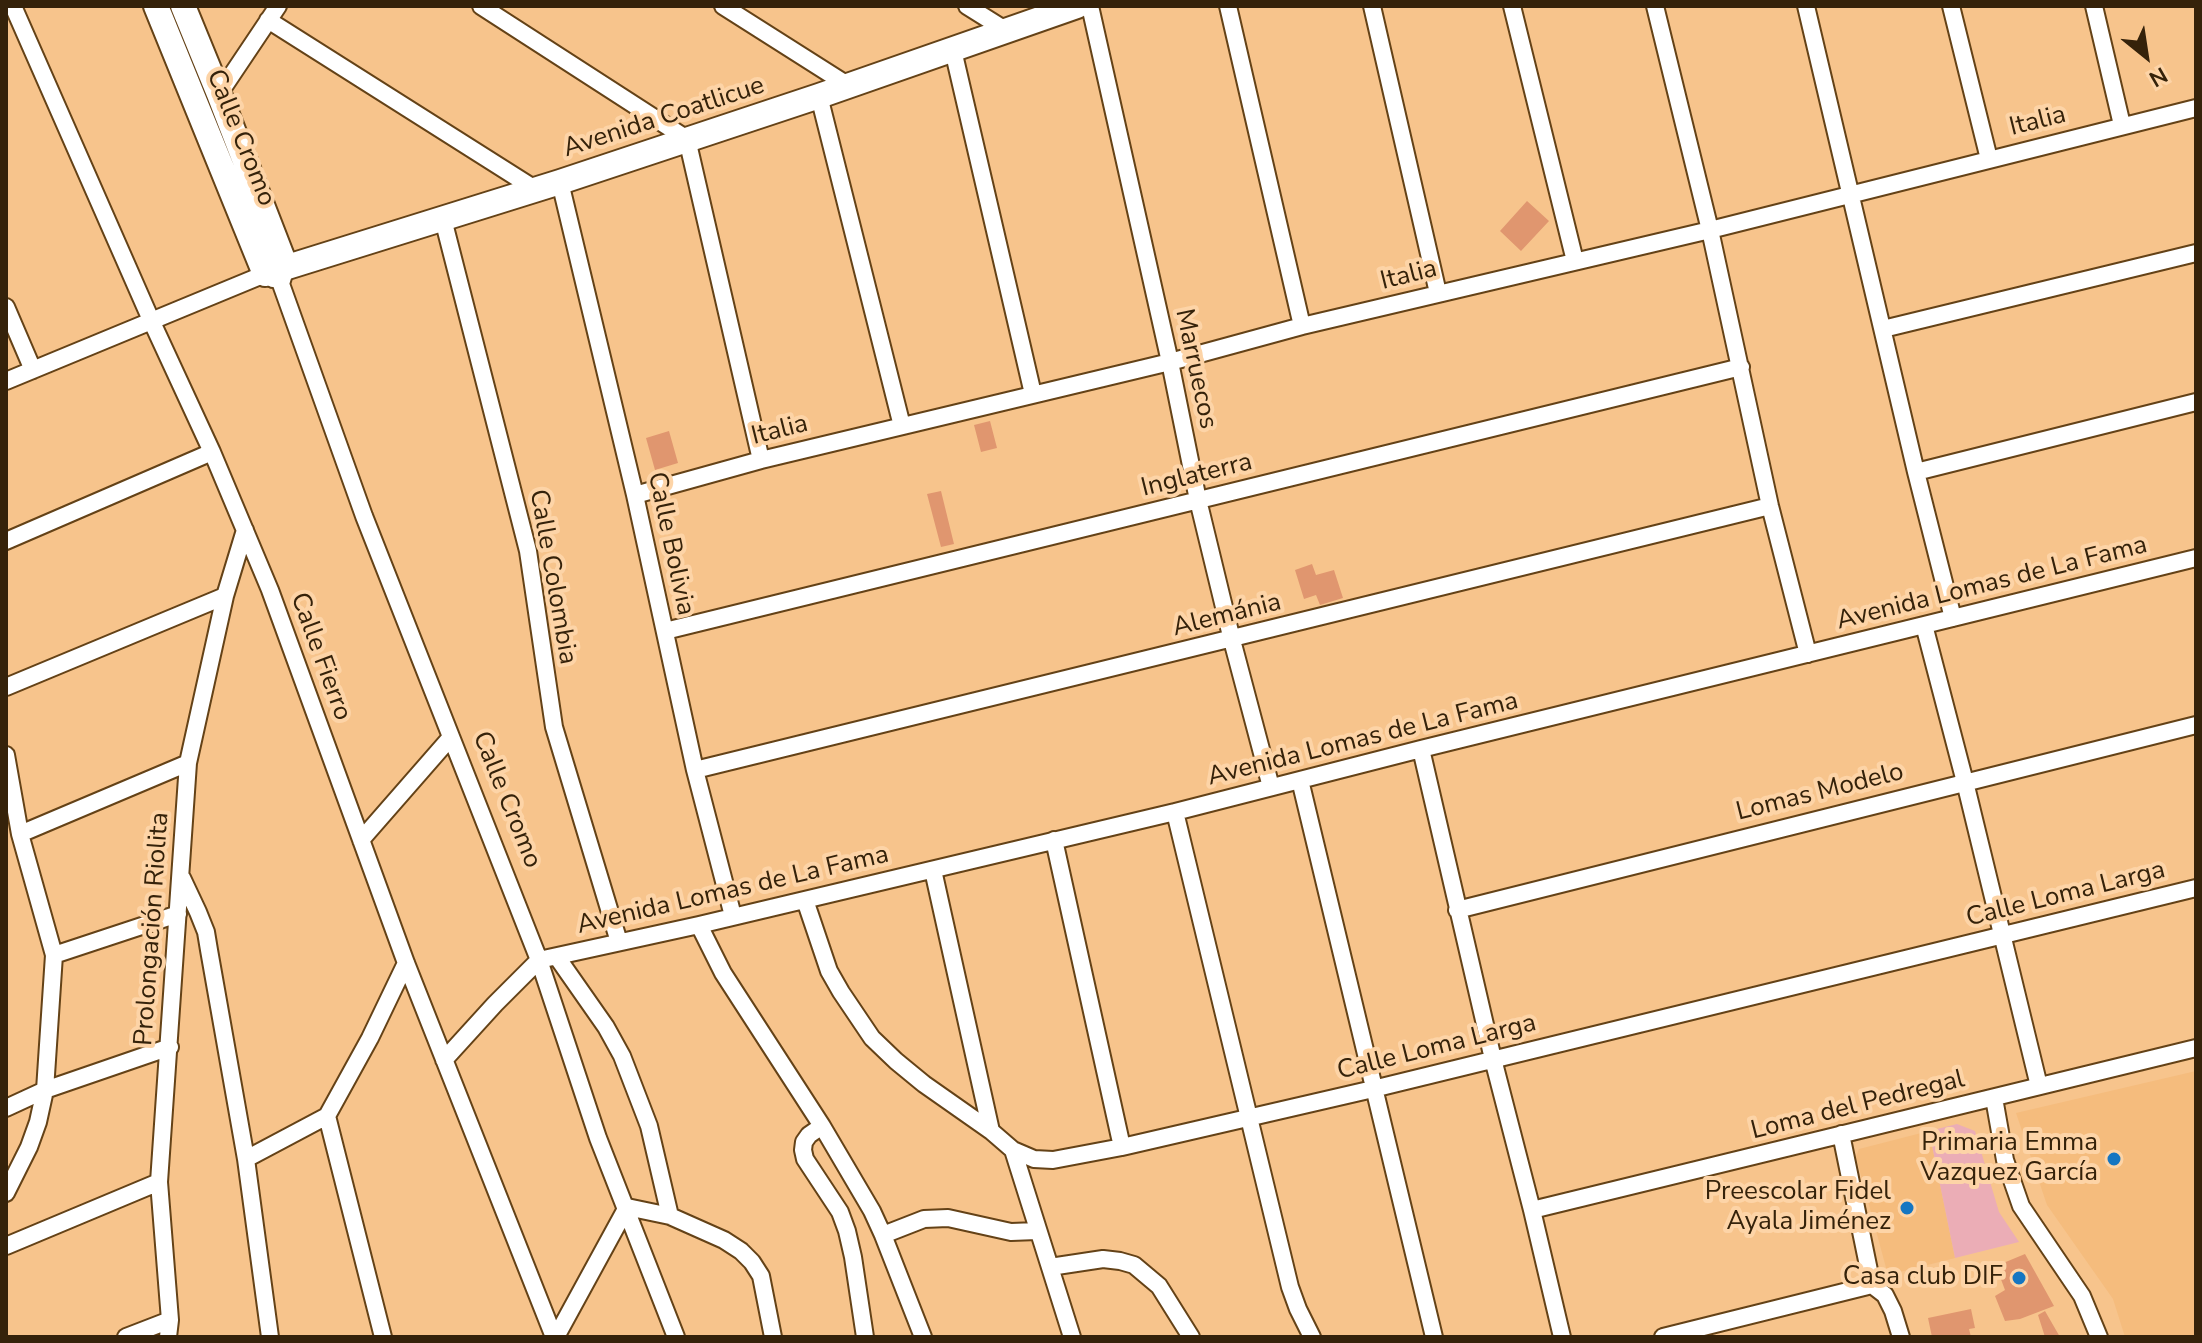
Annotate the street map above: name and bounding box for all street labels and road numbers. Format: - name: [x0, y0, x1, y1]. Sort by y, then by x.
- street label: Calle Cromo: [198, 65, 282, 211]
- street label: Avenida Coatlicue: [559, 71, 769, 165]
- street label: Italia: [2007, 100, 2069, 144]
- street label: Italia: [1378, 254, 1440, 298]
- street label: Marruecos: [1167, 306, 1223, 432]
- street label: Italia: [749, 409, 811, 453]
- street label: Inglaterra: [1138, 447, 1256, 505]
- street label: Calle Bolivia: [640, 470, 700, 618]
- street label: Calle Colombia: [521, 487, 583, 667]
- street label: Avenida Lomas de La Fama: [1833, 530, 2151, 638]
- street label: Alemánia: [1169, 587, 1285, 645]
- street label: Calle Fierro: [282, 589, 358, 725]
- street label: Avenida Lomas de La Fama: [1204, 686, 1522, 794]
- street label: Calle Cromo: [464, 727, 548, 873]
- street label: Lomas Modelo: [1733, 757, 1907, 829]
- street label: Prolongación Riolita: [129, 811, 177, 1047]
- street label: Avenida Lomas de La Fama: [574, 840, 892, 942]
- street label: Calle Loma Larga: [1963, 855, 2169, 935]
- street label: Calle Loma Larga: [1334, 1008, 1540, 1088]
- street label: Loma del Pedregal: [1748, 1064, 1968, 1148]

